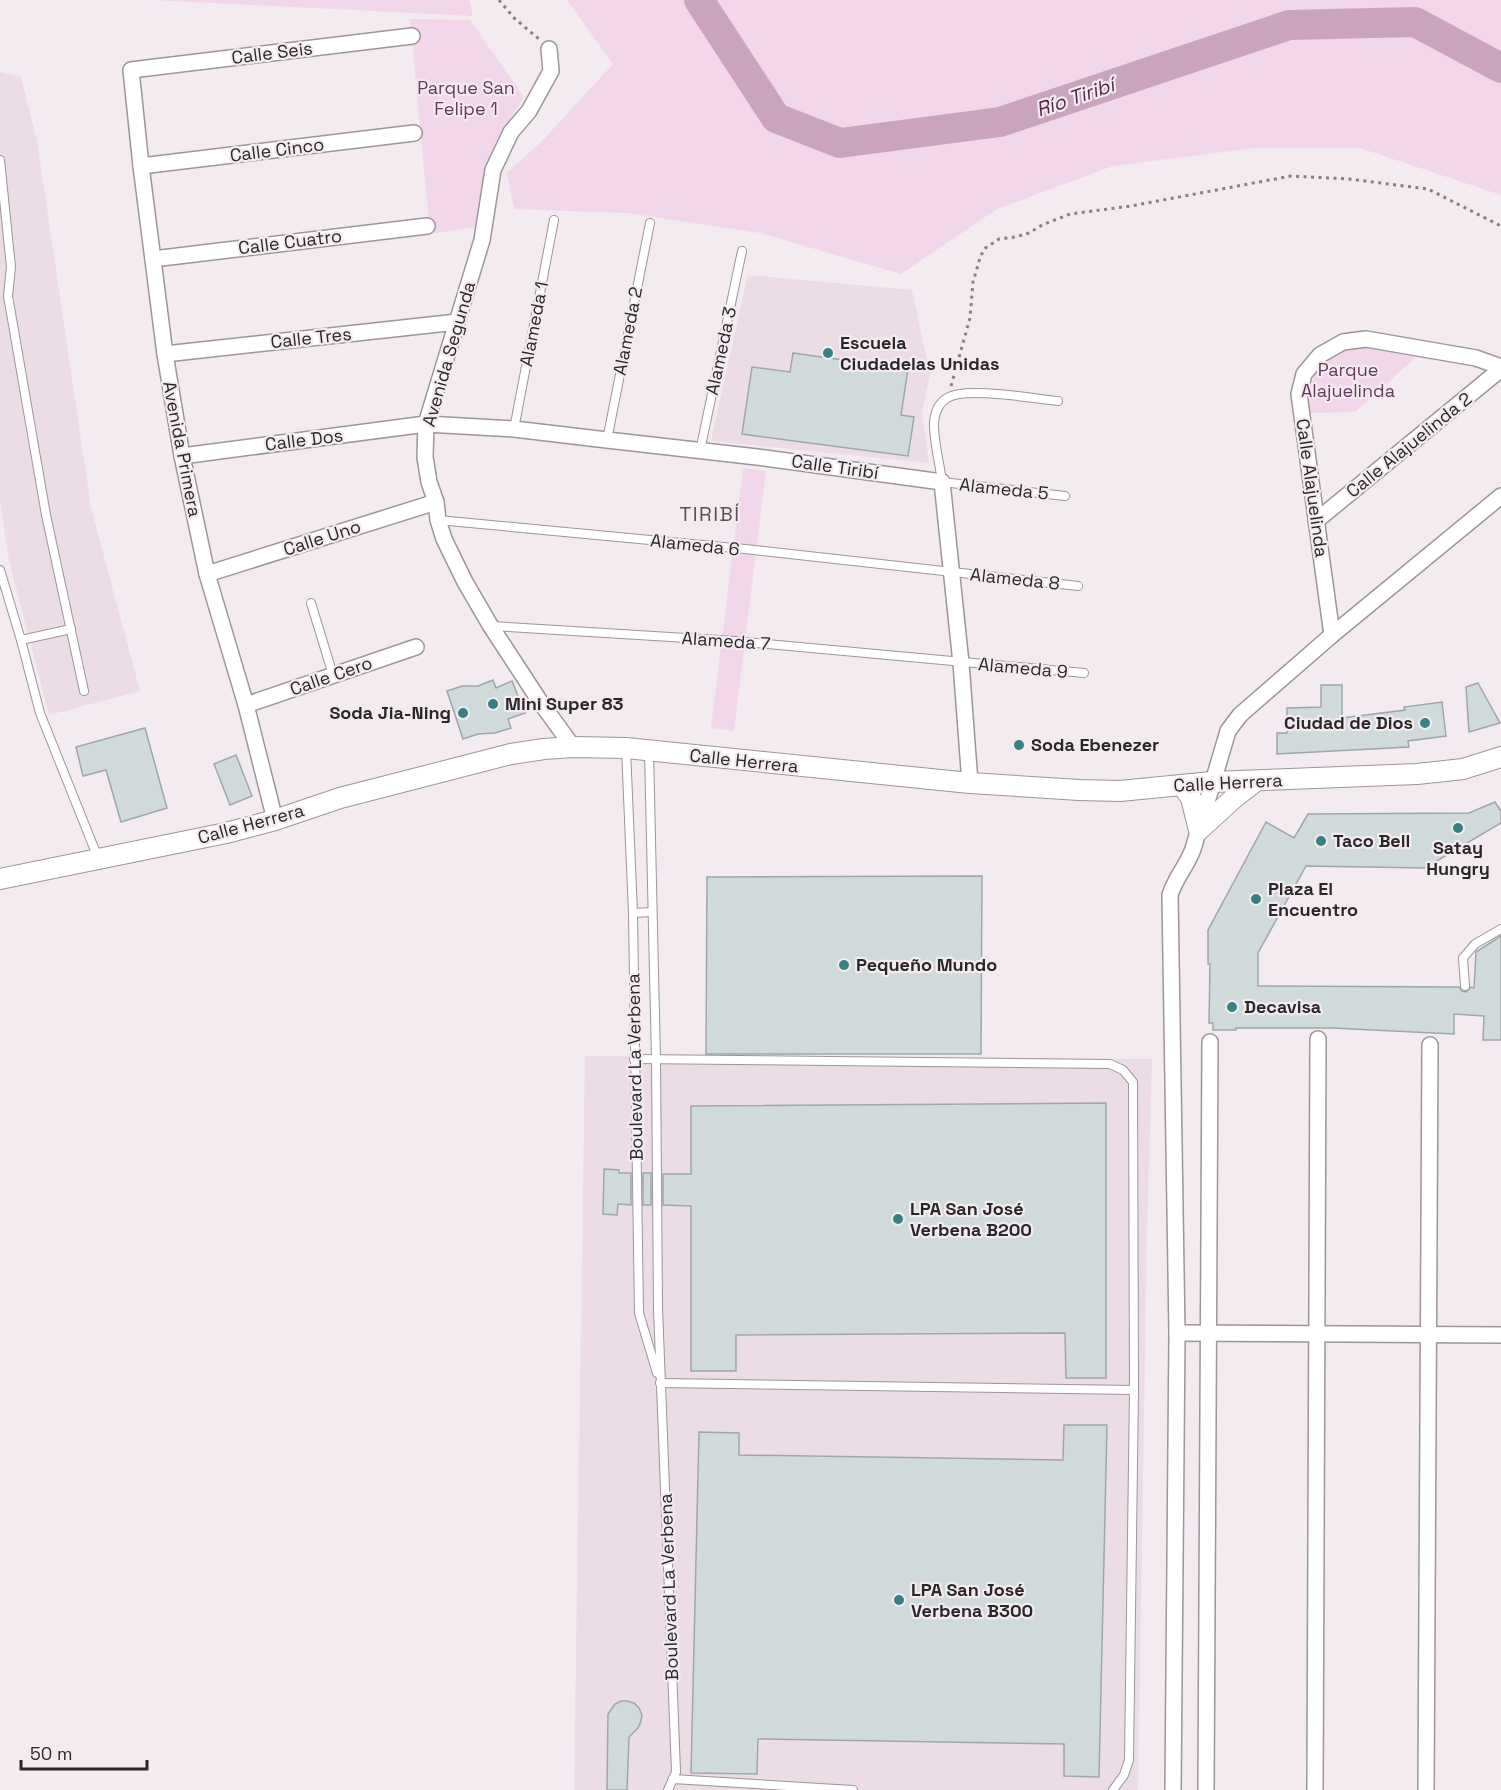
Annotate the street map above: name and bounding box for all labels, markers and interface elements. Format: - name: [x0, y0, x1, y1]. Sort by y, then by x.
- street label: Calle Seis: [230, 36, 314, 69]
- water label: Río Tiribí: [1032, 70, 1121, 123]
- park label: Parque San Felipe 1: [417, 76, 515, 120]
- street label: Calle Cinco: [228, 132, 325, 167]
- street label: Calle Cuatro: [237, 224, 343, 259]
- street label: Avenida Segunda: [417, 278, 480, 429]
- street label: Alameda 1: [514, 279, 553, 368]
- street label: Alameda 2: [608, 285, 647, 377]
- street label: Alameda 3: [700, 305, 741, 397]
- street label: Calle Tres: [269, 322, 353, 353]
- place label: Escuela Ciudadelas Unidas: [840, 331, 999, 375]
- marker: Escuela Ciudadelas Unidas: [821, 346, 835, 360]
- park label: Parque Alajuelinda: [1301, 358, 1395, 402]
- street label: Avenida Primera: [158, 379, 207, 519]
- street label: Calle Alajuelinda 2: [1341, 387, 1476, 502]
- street label: Calle Alajuelinda: [1291, 417, 1334, 559]
- street label: Calle Dos: [264, 423, 344, 456]
- street label: Calle Tiribí: [790, 449, 881, 484]
- street label: Alameda 5: [958, 472, 1050, 505]
- district label: TIRIBÍ: [679, 501, 741, 527]
- street label: Calle Uno: [280, 514, 364, 561]
- street label: Alameda 6: [649, 528, 741, 561]
- street label: Alameda 8: [969, 562, 1061, 595]
- street label: Alameda 7: [681, 626, 771, 655]
- street label: Calle Cero: [287, 651, 375, 700]
- street label: Alameda 9: [977, 652, 1069, 683]
- place label: Mini Super 83: [505, 692, 623, 715]
- marker: Mini Super 83: [486, 697, 500, 711]
- place label: Soda Jia-Ning: [329, 701, 451, 724]
- marker: Soda Jia-Ning: [456, 706, 470, 720]
- place label: Ciudad de Dios: [1284, 711, 1413, 734]
- marker: Ciudad de Dios: [1418, 716, 1432, 730]
- place label: Soda Ebenezer: [1031, 733, 1159, 756]
- marker: Soda Ebenezer: [1012, 738, 1026, 752]
- street label: Calle Herrera: [689, 743, 800, 778]
- street label: Calle Herrera: [1173, 768, 1283, 797]
- street label: Calle Herrera: [195, 798, 307, 849]
- marker: Satay Hungry: [1451, 821, 1465, 835]
- place label: Taco Bell: [1333, 829, 1410, 852]
- marker: Taco Bell: [1314, 834, 1328, 848]
- place label: Satay Hungry: [1426, 836, 1490, 880]
- place label: Plaza El Encuentro: [1268, 877, 1358, 921]
- marker: Plaza El Encuentro: [1249, 892, 1263, 906]
- place label: Pequeño Mundo: [856, 953, 997, 976]
- marker: Pequeño Mundo: [837, 958, 851, 972]
- street label: Boulevard La Verbena: [621, 973, 648, 1161]
- place label: Decavisa: [1244, 995, 1322, 1018]
- marker: Decavisa: [1225, 1000, 1239, 1014]
- place label: LPA San José Verbena B200: [910, 1197, 1032, 1241]
- marker: LPA San José Verbena B200: [891, 1212, 905, 1226]
- street label: Boulevard La Verbena: [654, 1493, 683, 1681]
- place label: LPA San José Verbena B300: [911, 1578, 1033, 1622]
- marker: LPA San José Verbena B300: [892, 1593, 906, 1607]
- scale bar: [21, 1733, 147, 1771]
- text: 50 m: [30, 1742, 72, 1765]

